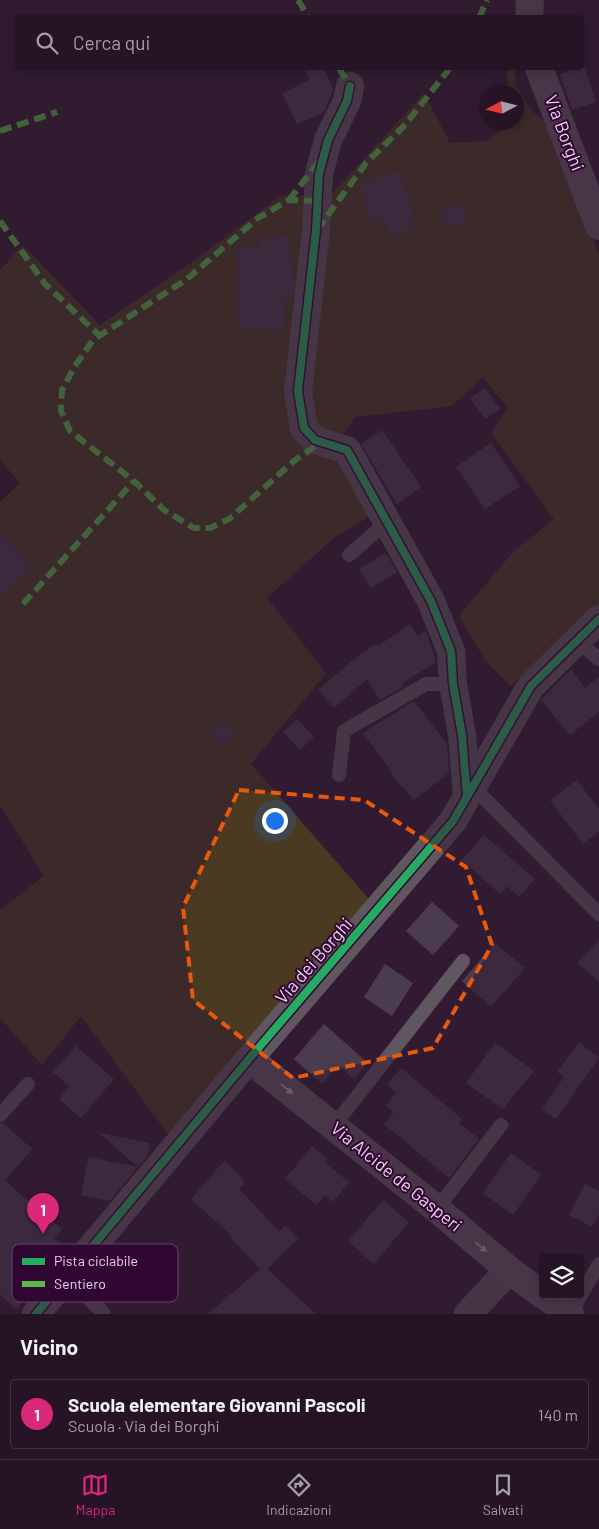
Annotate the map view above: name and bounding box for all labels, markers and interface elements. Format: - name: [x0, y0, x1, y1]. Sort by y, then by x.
- search box: [15, 15, 584, 70]
- icon: search: [33, 29, 61, 57]
- text: Cerca qui: [73, 31, 150, 54]
- north arrow: [479, 85, 524, 130]
- street label: Via Borghi: [540, 92, 589, 174]
- your location: [262, 808, 288, 834]
- street label: Via dei Borghi: [270, 913, 357, 1008]
- one-way arrow: [280, 1084, 293, 1095]
- street label: Via Alcide de Gasperi: [327, 1117, 467, 1236]
- pin: 1: [27, 1193, 59, 1234]
- one-way arrow: [475, 1241, 487, 1253]
- legend: [12, 1244, 178, 1302]
- text: Pista ciclabile: [54, 1252, 138, 1269]
- map controls: [539, 1254, 584, 1299]
- button: layers: [539, 1254, 584, 1299]
- text: Sentiero: [54, 1275, 106, 1292]
- text: Vicino: [20, 1334, 78, 1359]
- text: Scuola elementare Giovanni Pascoli: [68, 1393, 366, 1416]
- text: 1: [34, 1405, 40, 1424]
- text: 140 m: [538, 1405, 578, 1424]
- text: Scuola · Via dei Borghi: [68, 1416, 220, 1435]
- tab: Mappa: [76, 1471, 115, 1518]
- tab: Indicazioni: [266, 1471, 332, 1518]
- tab: Salvati: [483, 1471, 523, 1518]

